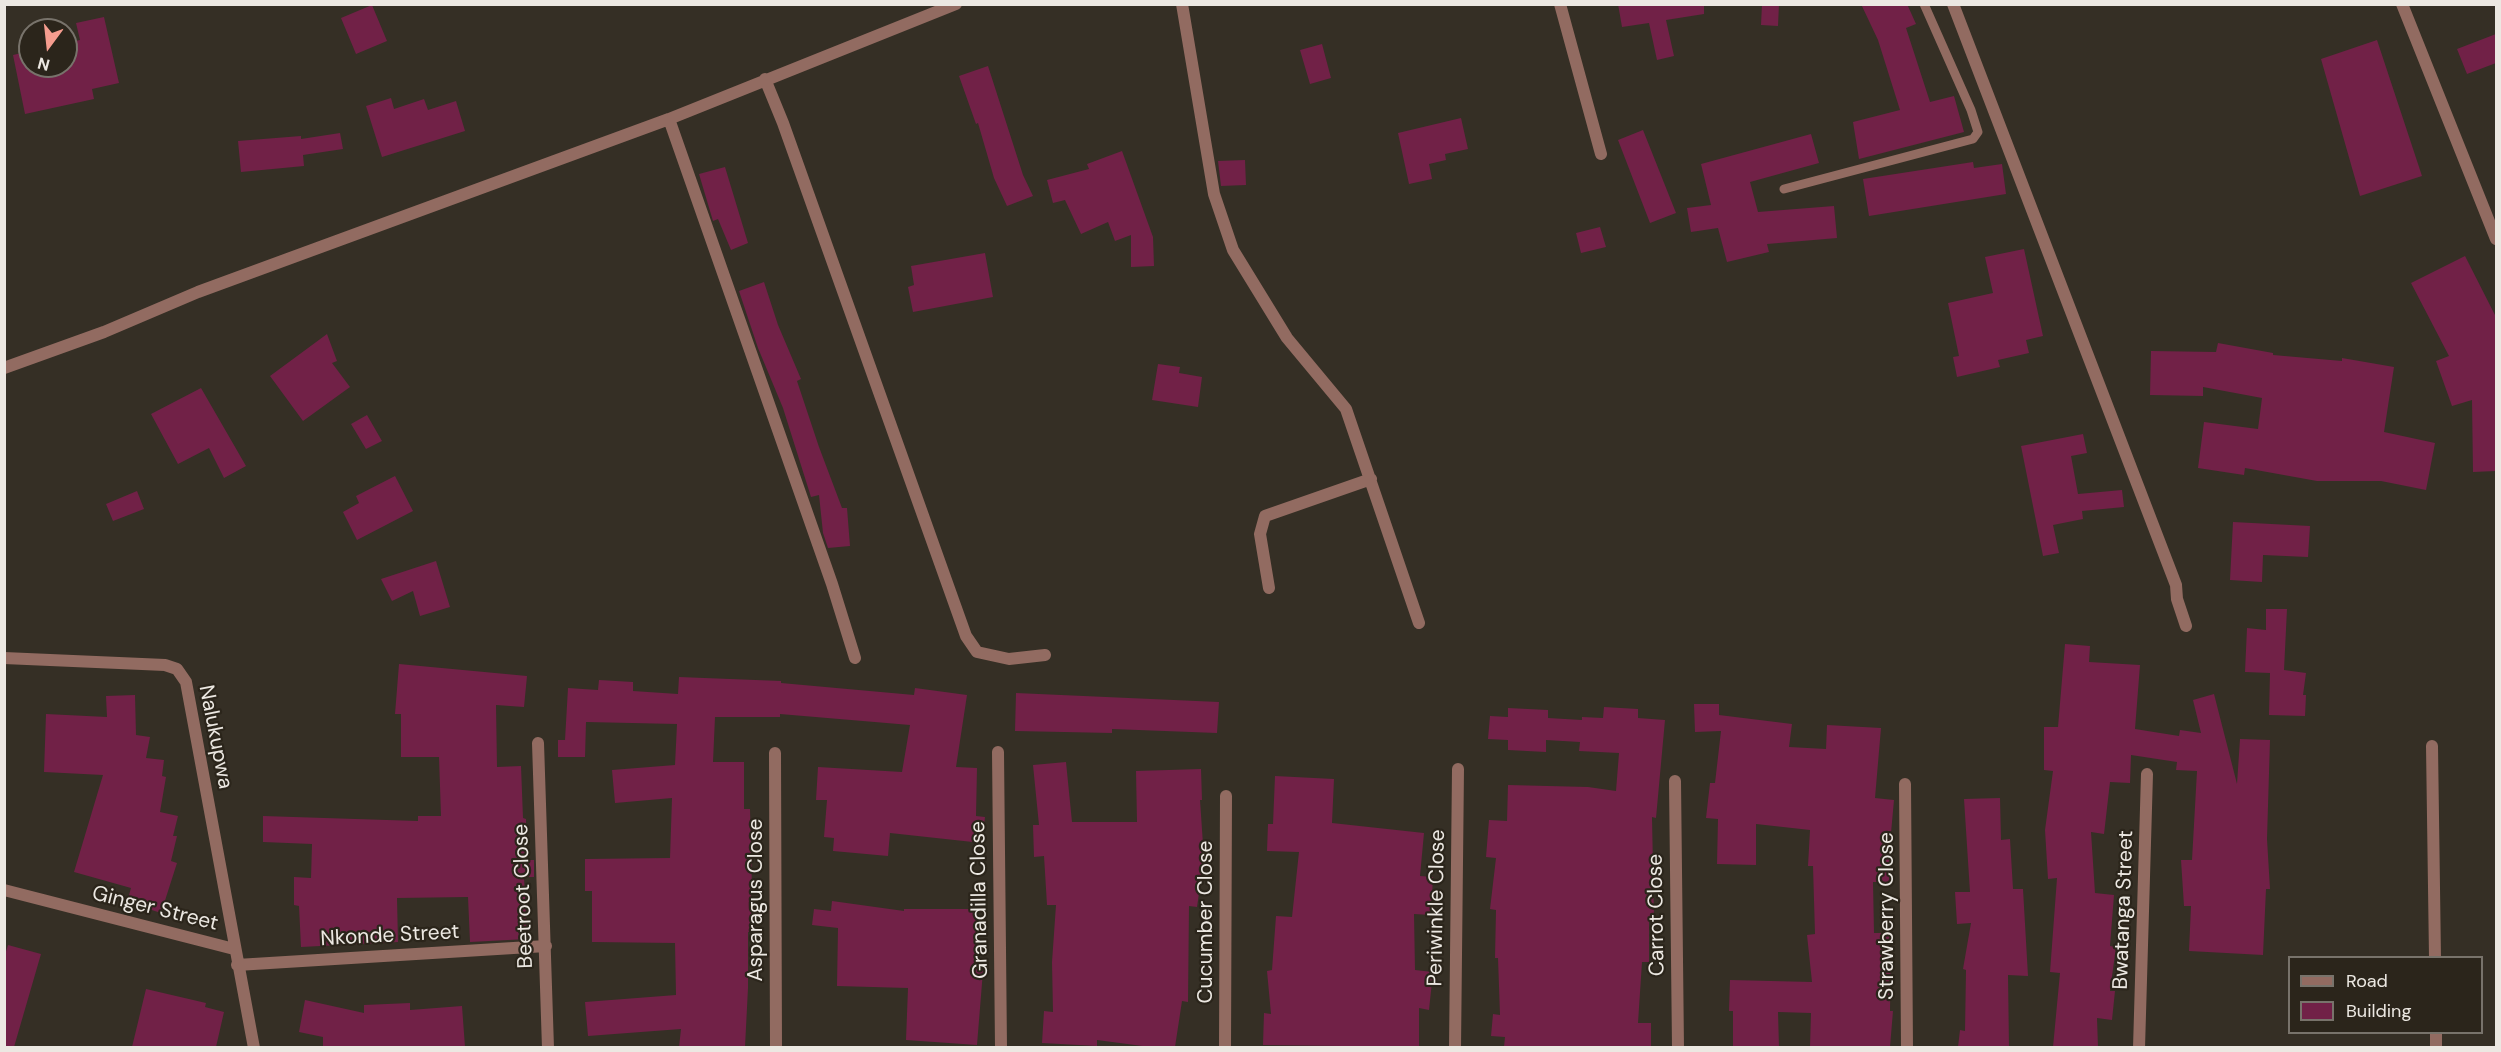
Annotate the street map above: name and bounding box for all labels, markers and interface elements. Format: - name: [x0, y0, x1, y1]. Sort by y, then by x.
- north arrow: [18, 18, 78, 78]
- text: N: [35, 52, 52, 76]
- street label: Nalukupwa: [193, 683, 237, 791]
- street label: Asparagus Close: [743, 819, 769, 981]
- street label: Granadilla Close: [966, 821, 994, 979]
- street label: Beetroot Close: [509, 823, 539, 969]
- street label: Periwinkle Close: [1423, 829, 1451, 987]
- street label: Bwatanga Street: [2109, 830, 2139, 990]
- street label: Strawberry Close: [1874, 832, 1900, 1000]
- street label: Cucumber Close: [1193, 841, 1219, 1003]
- street label: Carrot Close: [1643, 854, 1671, 976]
- street label: Ginger Street: [89, 881, 221, 937]
- street label: Nkonde Street: [320, 920, 460, 952]
- legend: [2288, 956, 2483, 1034]
- text: Road: [2346, 969, 2388, 993]
- text: Building: [2346, 999, 2411, 1023]

